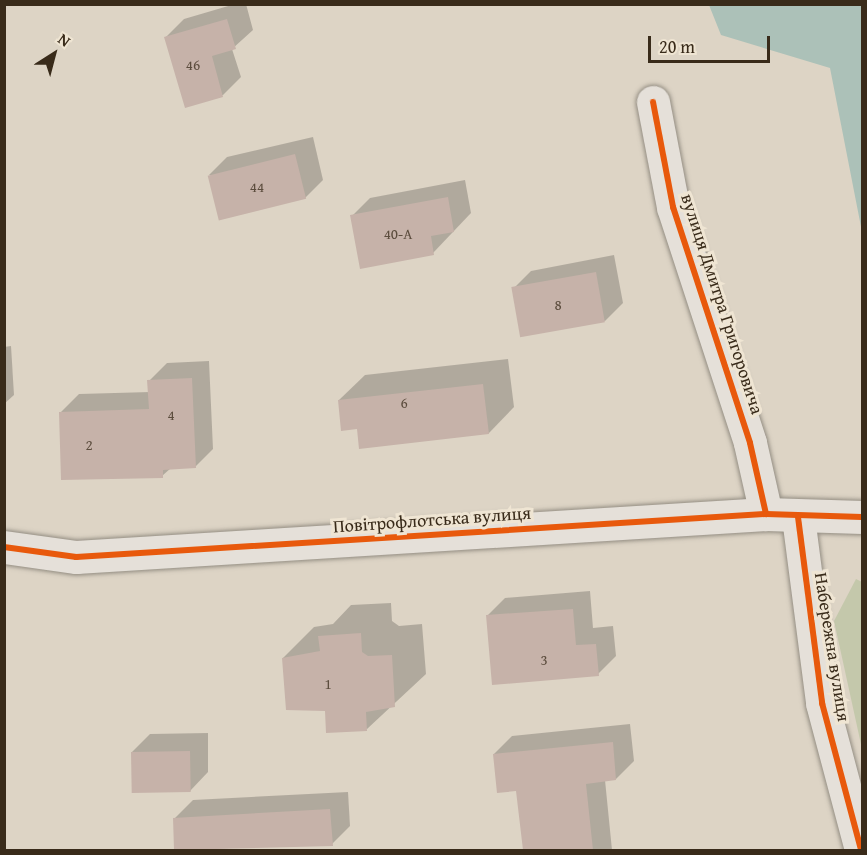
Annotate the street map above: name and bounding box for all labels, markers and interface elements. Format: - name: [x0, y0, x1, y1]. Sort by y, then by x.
- north arrow: [24, 24, 84, 84]
- scale bar: [651, 24, 772, 62]
- text: N: [53, 27, 76, 52]
- text: 20 m: [659, 33, 695, 60]
- house number: 46: [186, 56, 200, 74]
- house number: 44: [250, 178, 264, 196]
- street label: вулиця Дмитра Григоровича: [676, 191, 768, 417]
- house number: 40-А: [384, 225, 412, 243]
- house number: 8: [554, 296, 562, 314]
- house number: 6: [400, 394, 408, 412]
- house number: 4: [167, 406, 175, 424]
- house number: 2: [85, 436, 93, 454]
- street label: Повітрофлотська вулиця: [332, 502, 532, 538]
- street label: Набережна вулиця: [810, 571, 854, 723]
- house number: 3: [540, 651, 548, 669]
- house number: 1: [324, 675, 332, 693]

